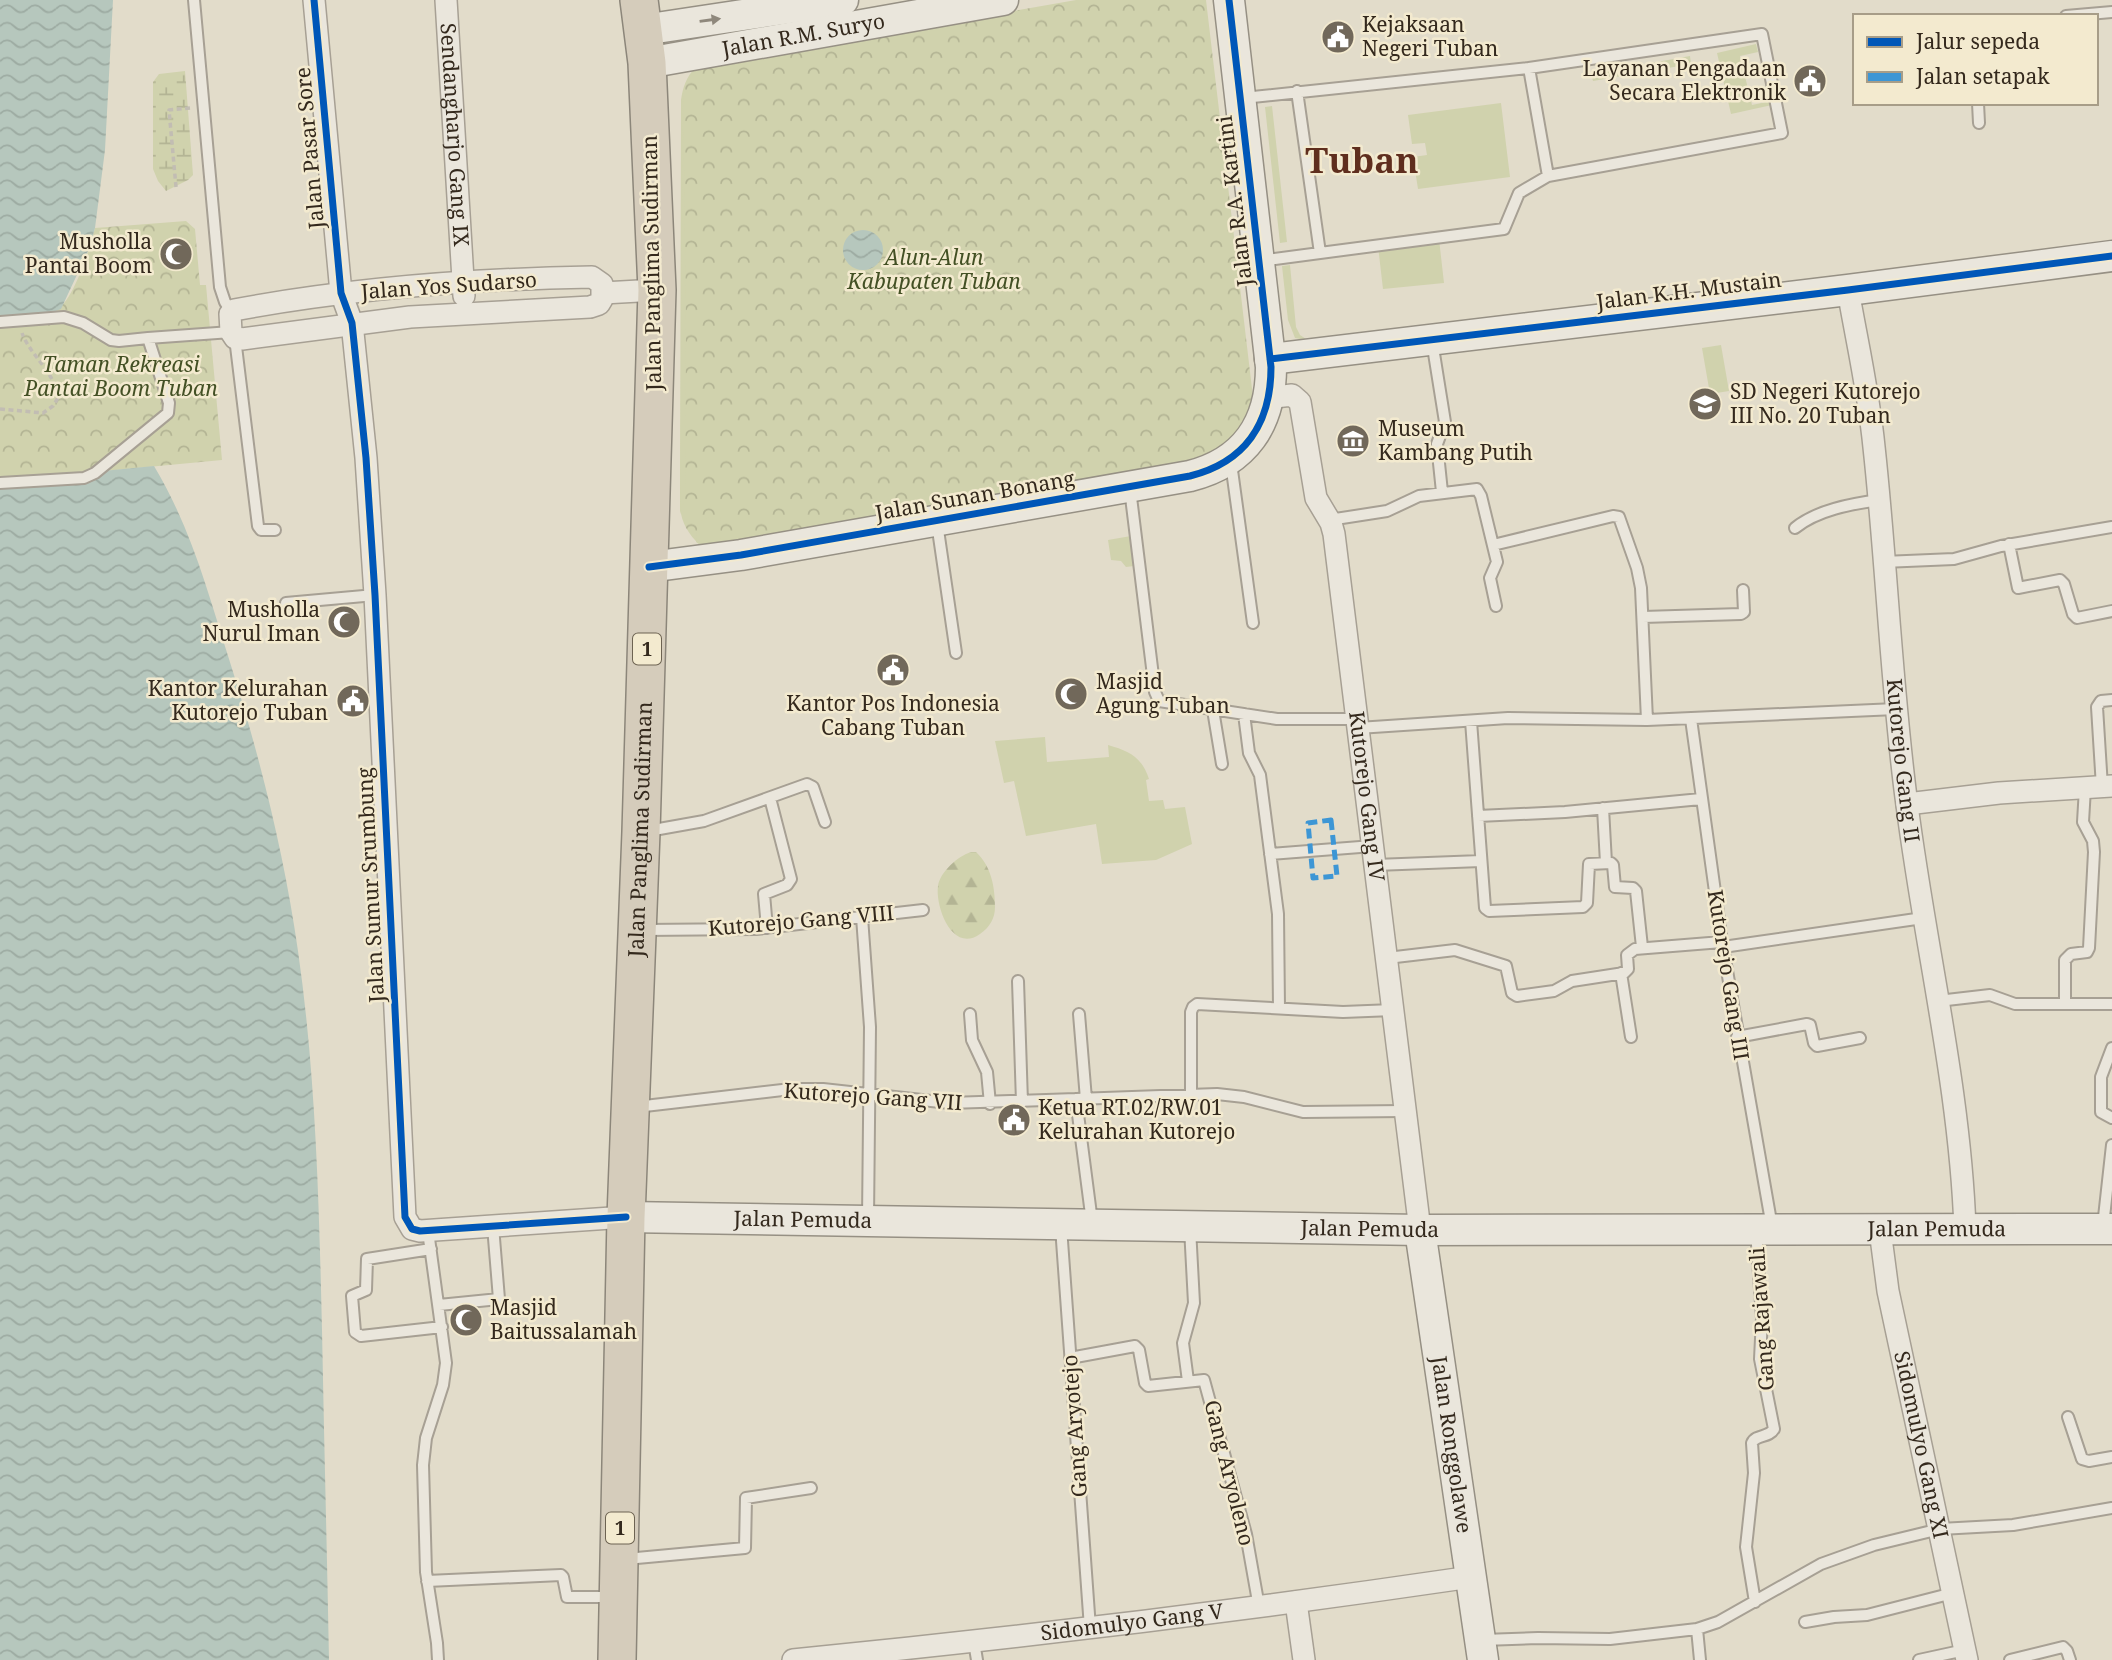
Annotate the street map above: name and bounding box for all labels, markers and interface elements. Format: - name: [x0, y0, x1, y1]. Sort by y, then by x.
- street label: Jalan R.M. Suryo: [719, 6, 887, 63]
- place label: Kejaksaan Negeri Tuban: [1362, 10, 1498, 62]
- one-way arrow: [699, 14, 721, 25]
- legend: [1853, 14, 2098, 105]
- public building icon: Kejaksaan Negeri Tuban: [1319, 18, 1357, 56]
- street label: Sendangharjo Gang IX: [434, 22, 476, 247]
- text: Jalur sepeda: [1915, 27, 2040, 55]
- place label: Layanan Pengadaan Secara Elektronik: [1583, 54, 1787, 106]
- public building icon: Layanan Pengadaan Secara Elektronik: [1791, 62, 1829, 100]
- text: Jalan setapak: [1915, 62, 2050, 90]
- street label: Jalan Pasar Sore: [288, 66, 330, 231]
- street label: Jalan R.A. Kartini: [1210, 114, 1259, 289]
- street label: Jalan Panglima Sudirman: [635, 135, 667, 392]
- district label: Tuban: [1305, 136, 1419, 183]
- place label: Musholla Pantai Boom: [25, 227, 152, 279]
- mosque icon: Musholla Pantai Boom: [157, 235, 195, 273]
- park label: Alun-Alun Kabupaten Tuban: [846, 243, 1021, 295]
- street label: Jalan Yos Sudarso: [359, 265, 538, 305]
- street label: Jalan K.H. Mustain: [1594, 265, 1783, 315]
- park label: Taman Rekreasi Pantai Boom Tuban: [23, 350, 218, 402]
- place label: SD Negeri Kutorejo III No. 20 Tuban: [1730, 377, 1921, 429]
- school or university icon: SD Negeri Kutorejo III No. 20 Tuban: [1686, 385, 1724, 423]
- place label: Museum Kambang Putih: [1378, 414, 1533, 466]
- museum icon: Museum Kambang Putih: [1334, 422, 1372, 460]
- street label: Jalan Sunan Bonang: [872, 464, 1077, 527]
- place label: Musholla Nurul Iman: [203, 595, 320, 647]
- mosque icon: Musholla Nurul Iman: [325, 603, 363, 641]
- road number: 1: [633, 634, 661, 664]
- public building icon: Kantor Pos Indonesia Cabang Tuban: [874, 651, 912, 689]
- place label: Masjid Agung Tuban: [1096, 667, 1230, 719]
- place label: Kantor Kelurahan Kutorejo Tuban: [148, 674, 328, 726]
- mosque icon: Masjid Agung Tuban: [1052, 675, 1090, 713]
- street label: Kutorejo Gang II: [1881, 677, 1927, 844]
- public building icon: Kantor Kelurahan Kutorejo Tuban: [334, 682, 372, 720]
- place label: Kantor Pos Indonesia Cabang Tuban: [786, 689, 1000, 741]
- street label: Jalan Panglima Sudirman: [621, 701, 658, 959]
- street label: Kutorejo Gang IV: [1343, 709, 1392, 884]
- street label: Jalan Sumur Srumbung: [350, 766, 390, 1004]
- street label: Kutorejo Gang III: [1702, 888, 1756, 1062]
- street label: Kutorejo Gang VIII: [707, 898, 895, 942]
- street label: Kutorejo Gang VII: [783, 1076, 963, 1116]
- place label: Ketua RT.02/RW.01 Kelurahan Kutorejo: [1038, 1093, 1235, 1145]
- public building icon: Ketua RT.02/RW.01 Kelurahan Kutorejo: [995, 1101, 1033, 1139]
- street label: Jalan Pemuda: [732, 1204, 872, 1234]
- street label: Jalan Pemuda: [1299, 1213, 1439, 1243]
- street label: Jalan Pemuda: [1867, 1214, 2006, 1242]
- street label: Gang Rajawali: [1742, 1246, 1780, 1392]
- place label: Masjid Baitussalamah: [490, 1293, 637, 1345]
- mosque icon: Masjid Baitussalamah: [447, 1301, 485, 1339]
- street label: Sidomulyo Gang XI: [1888, 1348, 1956, 1541]
- street label: Jalan Ronggolawe: [1426, 1353, 1479, 1535]
- street label: Gang Aryotejo: [1055, 1354, 1093, 1498]
- street label: Gang Aryoleno: [1198, 1397, 1262, 1549]
- road number: 1: [606, 1512, 634, 1544]
- street label: Sidomulyo Gang V: [1039, 1596, 1226, 1646]

